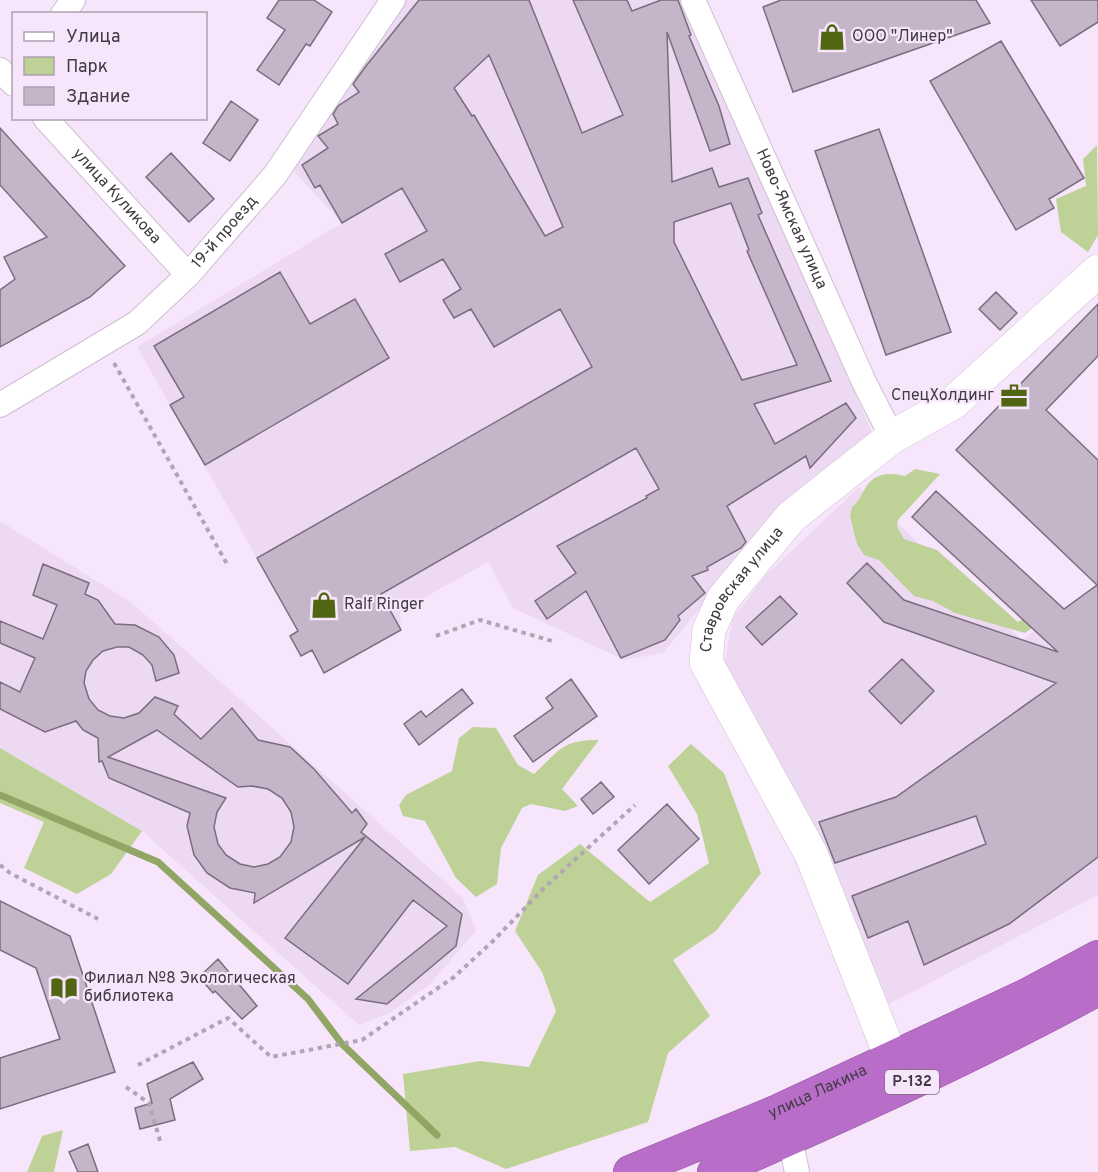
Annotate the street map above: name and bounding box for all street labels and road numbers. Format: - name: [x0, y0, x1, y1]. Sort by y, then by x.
- street label: улица Куликова: [68, 144, 165, 249]
- street label: Ново-Ямская улица: [751, 146, 831, 292]
- street label: 19-й проезд: [188, 192, 262, 273]
- street label: Ставровская улица: [697, 523, 788, 653]
- street label: улица Лакина: [765, 1061, 871, 1124]
- road number: Р-132: [885, 1070, 939, 1094]

